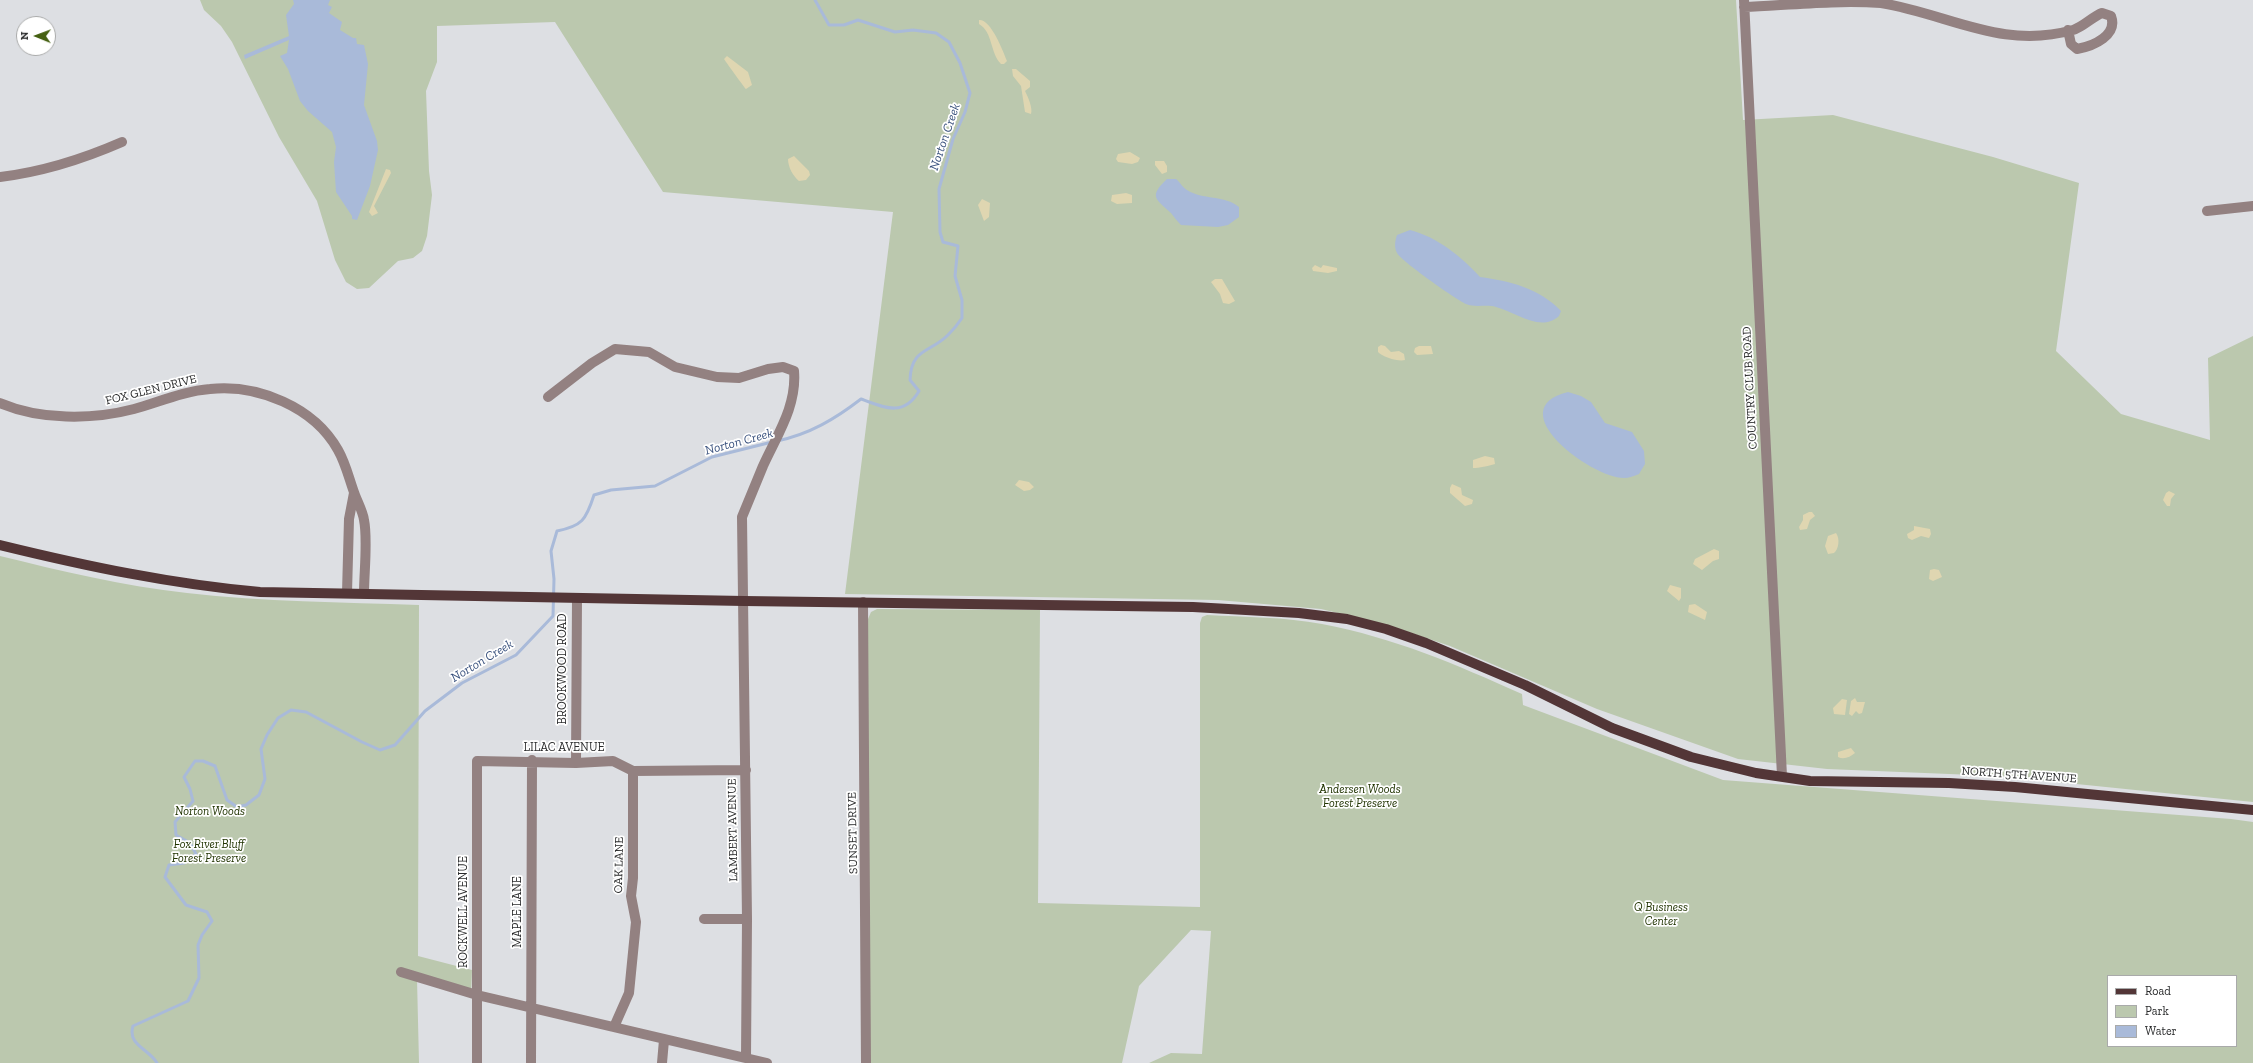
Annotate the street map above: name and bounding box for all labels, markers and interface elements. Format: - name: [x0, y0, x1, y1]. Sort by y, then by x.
- north arrow: [16, 16, 56, 56]
- text: N: [18, 31, 31, 40]
- water label: Norton Creek: [926, 101, 964, 173]
- street label: COUNTRY CLUB ROAD: [1740, 326, 1760, 450]
- street label: FOX GLEN DRIVE: [104, 372, 198, 408]
- water label: Norton Creek: [703, 425, 775, 459]
- street label: BROOKWOOD ROAD: [556, 613, 570, 725]
- water label: Norton Creek: [448, 636, 516, 686]
- street label: LILAC AVENUE: [523, 741, 605, 755]
- street label: NORTH 5TH AVENUE: [1961, 764, 2077, 786]
- street label: LAMBERT AVENUE: [725, 778, 741, 882]
- park label: Andersen Woods Forest Preserve: [1319, 783, 1401, 811]
- street label: SUNSET DRIVE: [845, 792, 861, 874]
- park label: Norton Woods: [175, 805, 245, 819]
- street label: OAK LANE: [611, 836, 627, 894]
- park label: Fox River Bluff Forest Preserve: [172, 838, 246, 866]
- street label: ROCKWELL AVENUE: [457, 856, 471, 968]
- street label: MAPLE LANE: [511, 876, 525, 948]
- park label: Q Business Center: [1634, 901, 1688, 929]
- legend: [2107, 975, 2237, 1047]
- text: Road: [2145, 984, 2171, 998]
- text: Park: [2145, 1004, 2169, 1018]
- text: Water: [2145, 1024, 2177, 1038]

